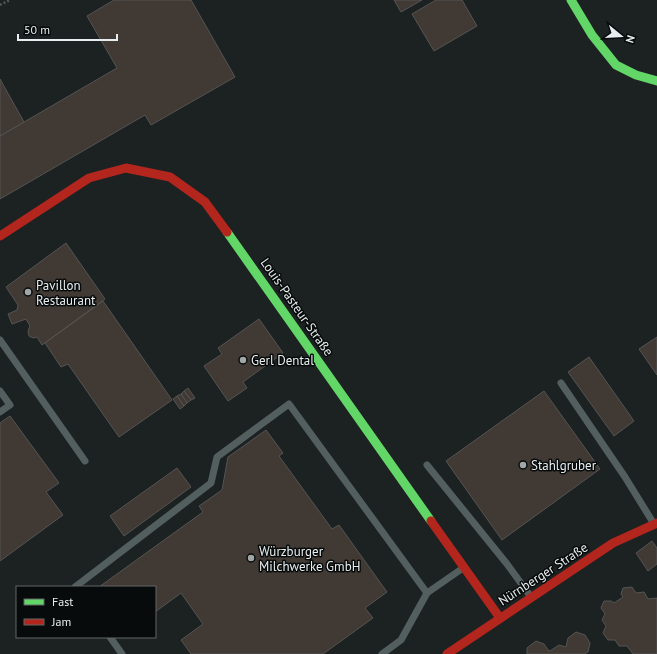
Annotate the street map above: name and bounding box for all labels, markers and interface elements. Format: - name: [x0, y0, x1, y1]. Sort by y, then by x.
- scale bar: [18, 16, 117, 42]
- north arrow: [601, 16, 641, 56]
- text: 50 m: [24, 22, 50, 37]
- text: N: [623, 33, 638, 45]
- street label: Louis-Pasteur-Straße: [257, 255, 337, 359]
- place label: Pavillon Restaurant: [36, 277, 96, 309]
- marker: Pavillon Restaurant: [23, 287, 33, 297]
- place label: Gerl Dental: [251, 352, 314, 369]
- marker: Gerl Dental: [238, 355, 248, 365]
- place label: Stahlgruber: [531, 457, 597, 474]
- marker: Stahlgruber: [518, 460, 528, 470]
- street label: Nürnberger Straße: [495, 539, 591, 609]
- place label: Würzburger Milchwerke GmbH: [259, 543, 360, 575]
- marker: Würzburger Milchwerke GmbH: [246, 553, 256, 563]
- legend: [16, 586, 156, 638]
- text: Fast: [52, 594, 73, 609]
- text: Jam: [51, 614, 71, 629]

